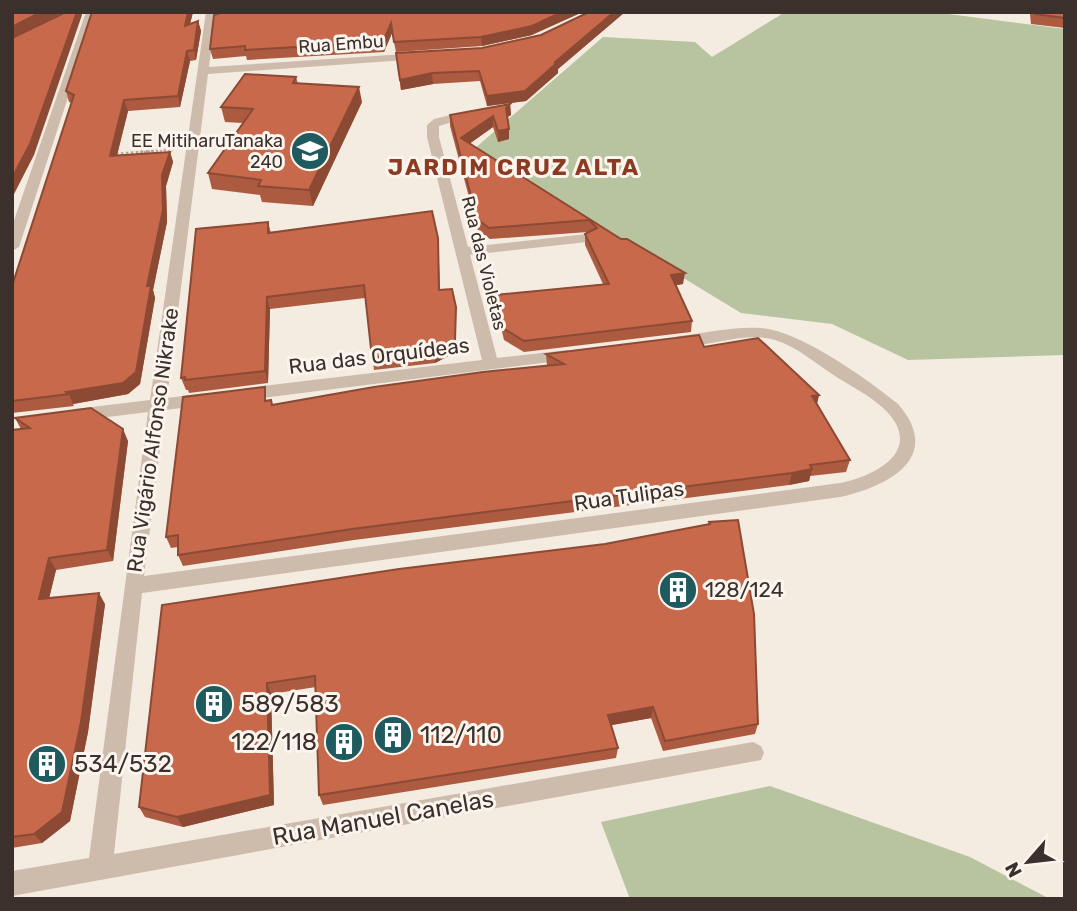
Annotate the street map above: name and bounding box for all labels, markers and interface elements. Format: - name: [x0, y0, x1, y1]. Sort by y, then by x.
- street label: Rua Embu: [298, 30, 384, 58]
- place label: EE MitiharuTanaka 240: [131, 130, 283, 173]
- school or university icon: EE MitiharuTanaka 240: [289, 130, 331, 172]
- district label: JARDIM CRUZ ALTA: [388, 153, 640, 181]
- street label: Rua das Violetas: [457, 194, 511, 332]
- street label: Rua Vigário Alfonso Nikrake: [122, 306, 183, 574]
- street label: Rua das Orquídeas: [287, 332, 471, 379]
- street label: Rua Tulipas: [572, 475, 686, 516]
- building icon: 128/124: [657, 569, 699, 611]
- place label: 128/124: [705, 577, 784, 602]
- building icon: 589/583: [193, 683, 235, 725]
- place label: 589/583: [241, 690, 339, 718]
- building icon: 112/110: [372, 714, 414, 756]
- building icon: 122/118: [323, 721, 365, 763]
- place label: 112/110: [420, 721, 502, 749]
- place label: 122/118: [231, 728, 317, 756]
- building icon: 534/532: [26, 743, 68, 785]
- place label: 534/532: [74, 750, 172, 778]
- street label: Rua Manuel Canelas: [270, 785, 496, 851]
- north arrow: [993, 827, 1063, 897]
- text: N: [1000, 858, 1027, 881]

